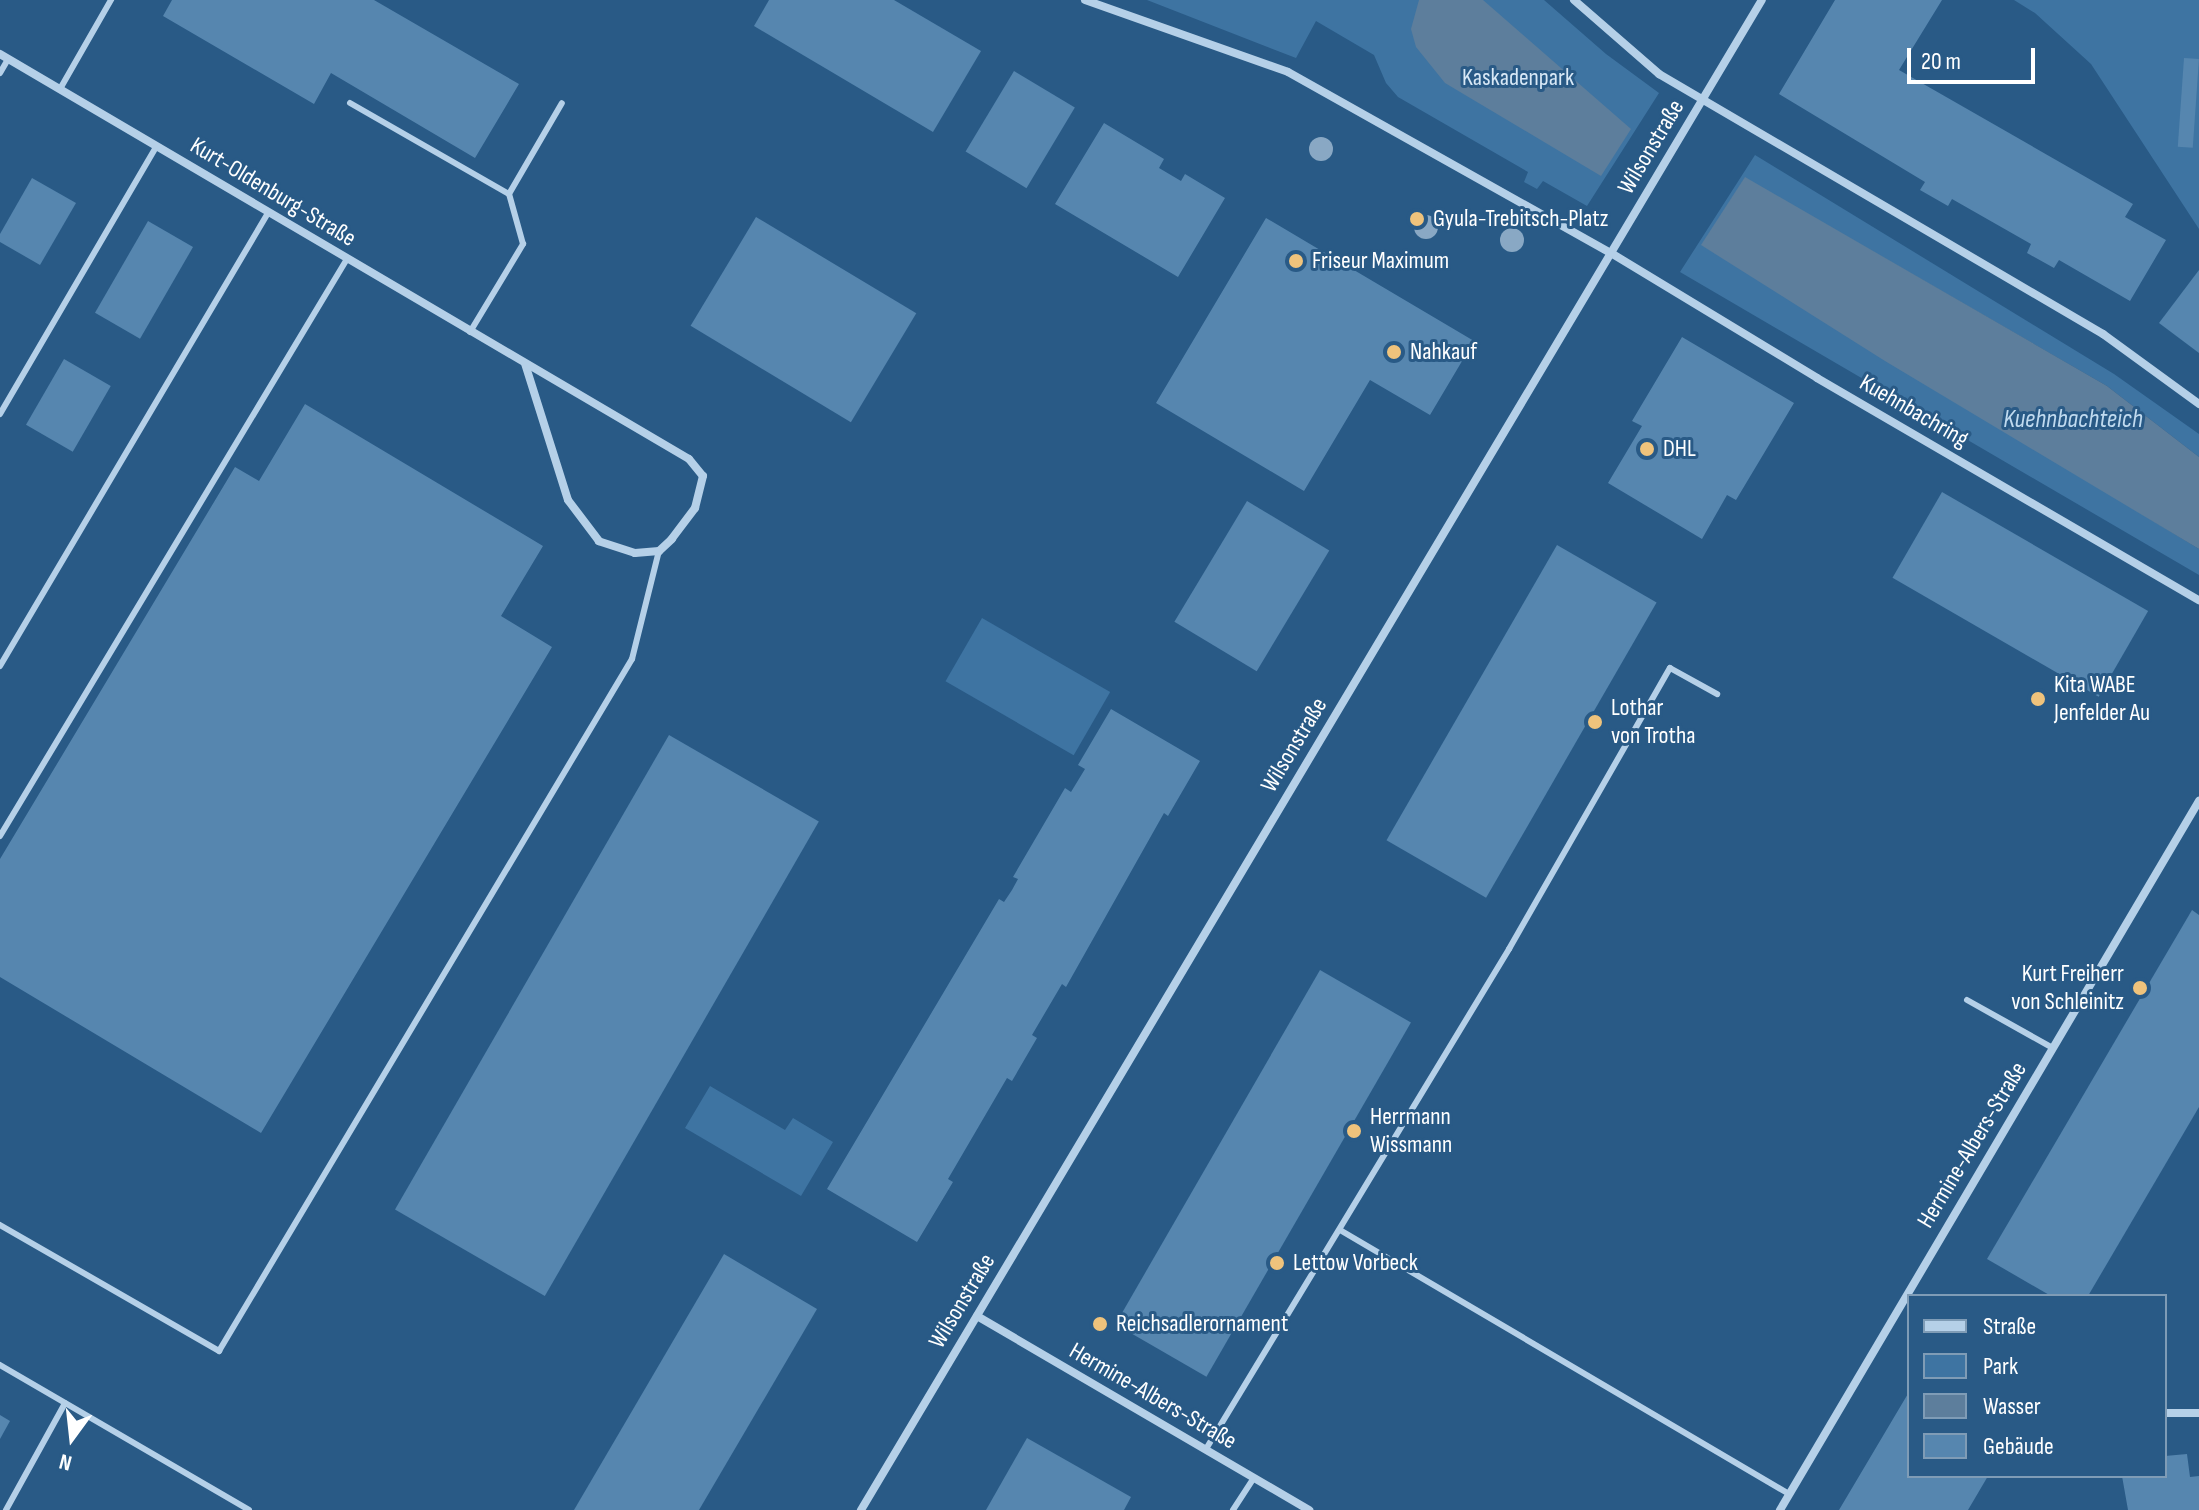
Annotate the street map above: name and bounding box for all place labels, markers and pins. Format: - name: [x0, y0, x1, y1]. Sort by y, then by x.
- place label: Gyula-Trebitsch-Platz: [1433, 205, 1608, 233]
- marker: Gyula-Trebitsch-Platz: [1408, 210, 1426, 228]
- place label: Friseur Maximum: [1312, 247, 1449, 275]
- marker: Friseur Maximum: [1287, 252, 1305, 270]
- place label: Nahkauf: [1410, 338, 1477, 366]
- marker: Nahkauf: [1385, 343, 1403, 361]
- place label: DHL: [1663, 435, 1696, 463]
- marker: DHL: [1638, 440, 1656, 458]
- place label: Kita WABE Jenfelder Au: [2054, 671, 2150, 727]
- marker: Kita WABE Jenfelder Au: [2029, 690, 2047, 708]
- place label: Lothar von Trotha: [1611, 694, 1695, 750]
- marker: Lothar von Trotha: [1586, 713, 1604, 731]
- place label: Kurt Freiherr von Schleinitz: [2011, 960, 2124, 1016]
- marker: Kurt Freiherr von Schleinitz: [2131, 979, 2149, 997]
- place label: Herrmann Wissmann: [1370, 1103, 1452, 1159]
- marker: Herrmann Wissmann: [1345, 1122, 1363, 1140]
- place label: Lettow Vorbeck: [1293, 1249, 1418, 1277]
- marker: Lettow Vorbeck: [1268, 1254, 1286, 1272]
- place label: Reichsadlerornament: [1116, 1310, 1288, 1338]
- marker: Reichsadlerornament: [1091, 1315, 1109, 1333]

